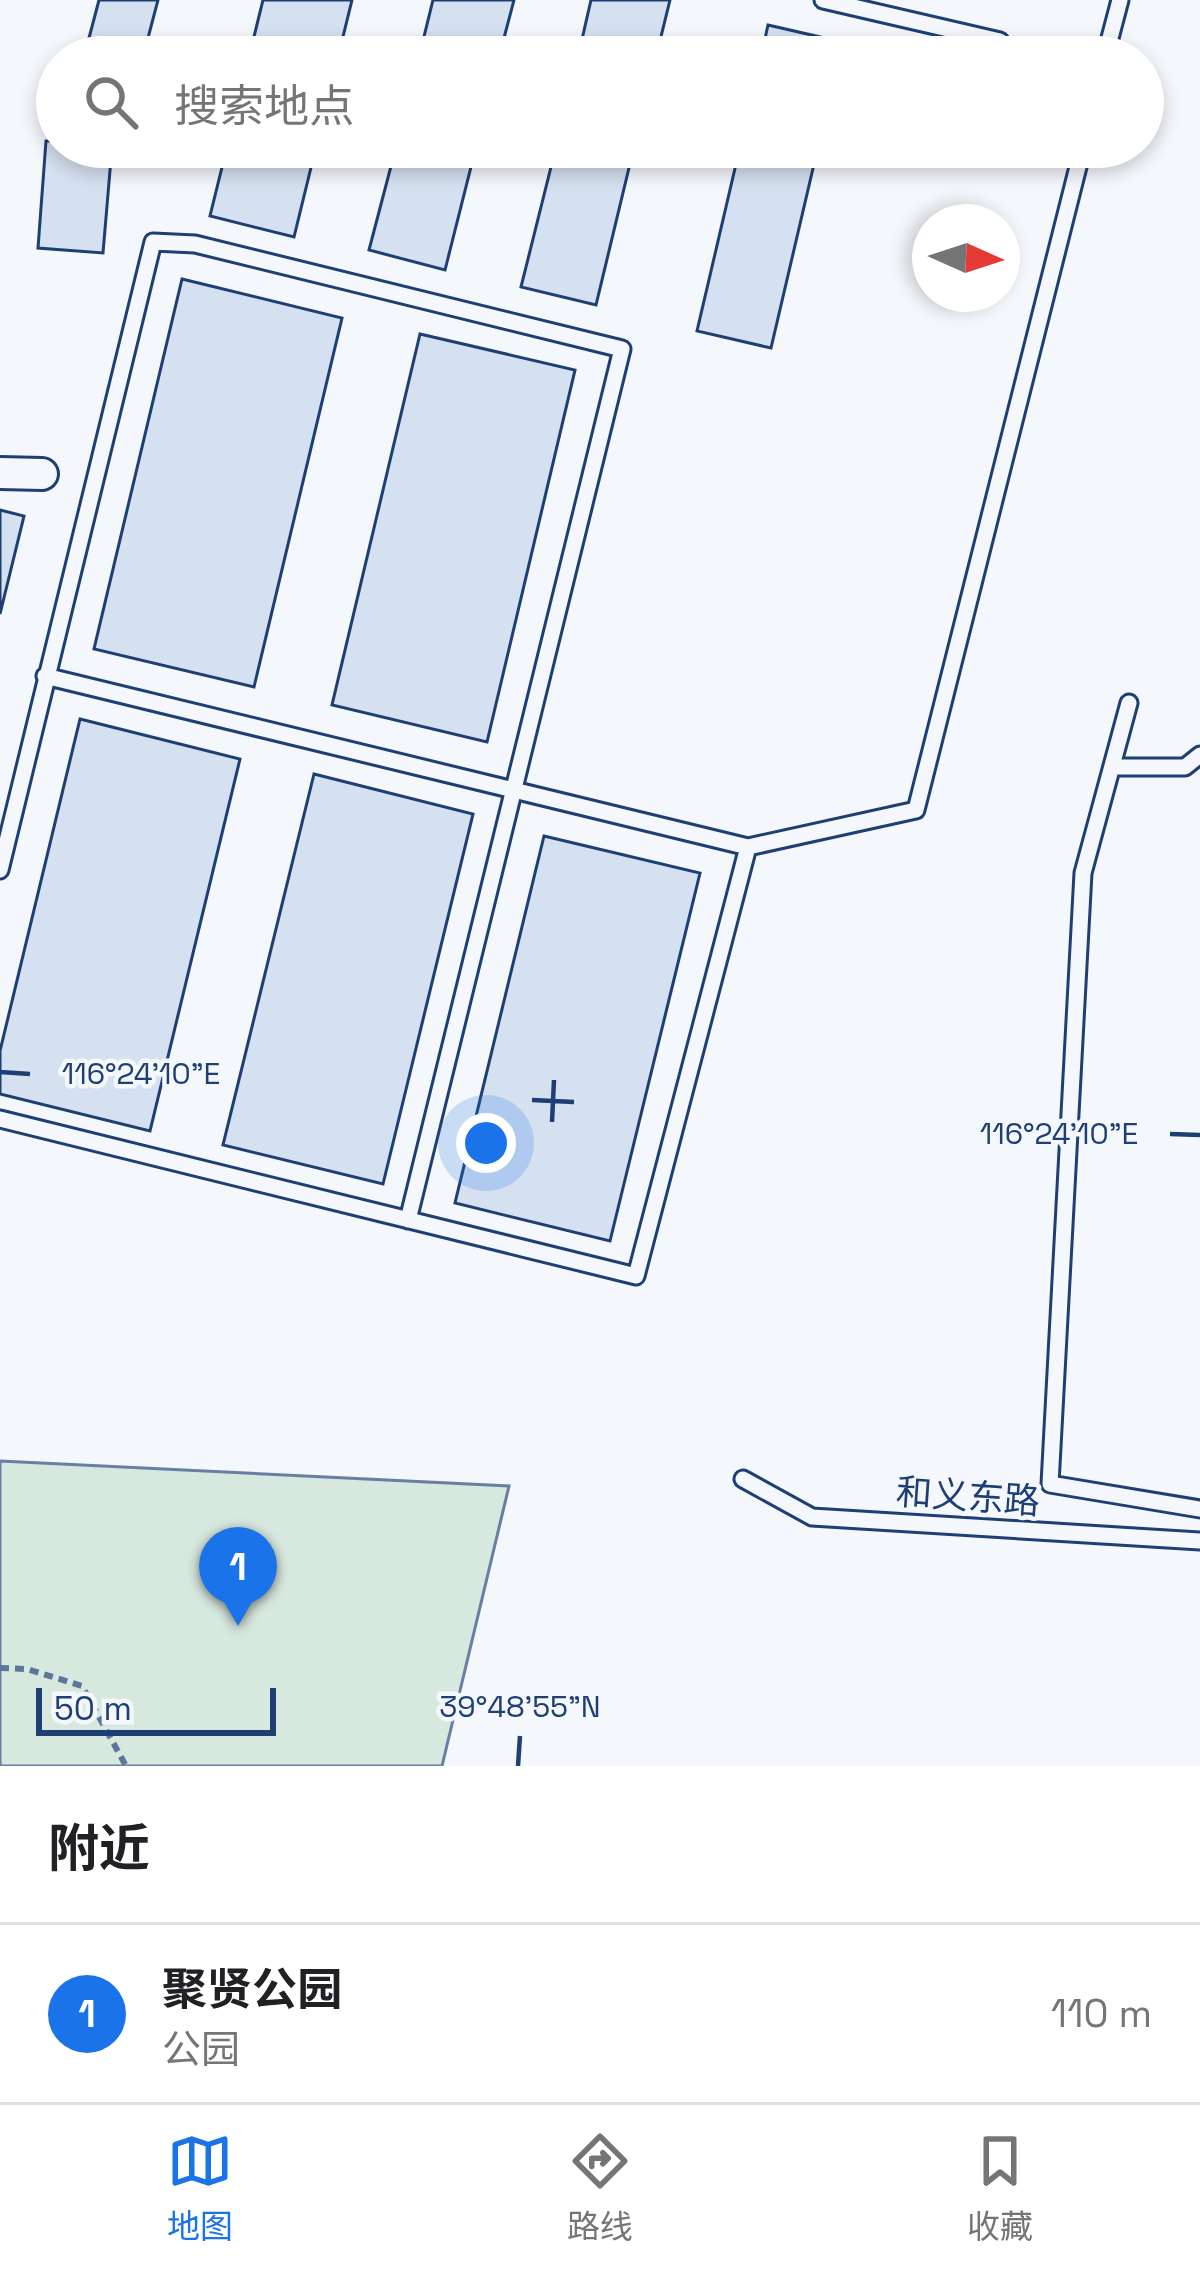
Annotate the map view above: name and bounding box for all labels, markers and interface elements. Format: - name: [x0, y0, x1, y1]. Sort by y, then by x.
- search box: [36, 36, 1164, 168]
- icon: search: [78, 69, 144, 135]
- text: 搜索地点: [174, 78, 354, 135]
- north arrow: [912, 204, 1020, 312]
- text: 116°24'10"E: [62, 1054, 220, 1093]
- your location: [456, 1113, 516, 1173]
- text: 116°24'10"E: [980, 1114, 1138, 1153]
- street label: 和义东路: [895, 1469, 1041, 1525]
- pin: 1: [199, 1527, 277, 1626]
- scale bar: [36, 1682, 276, 1735]
- text: 39°48'55"N: [439, 1687, 601, 1726]
- text: 50 m: [54, 1688, 132, 1730]
- text: 附近: [48, 1816, 150, 1881]
- text: 聚贤公园: [162, 1961, 342, 2018]
- text: 1: [78, 1989, 96, 2038]
- text: 110 m: [1051, 1989, 1152, 2038]
- text: 公园: [162, 2025, 240, 2074]
- tab: 地图: [167, 2128, 233, 2248]
- tab: 路线: [567, 2128, 633, 2248]
- tab: 收藏: [967, 2128, 1033, 2248]

